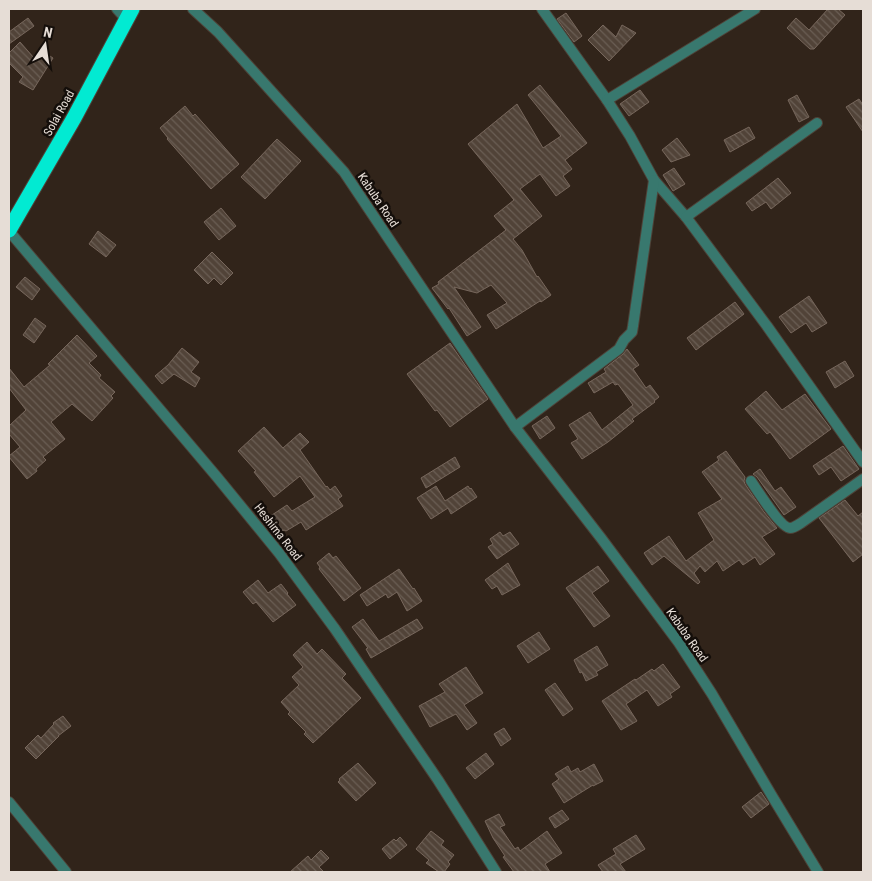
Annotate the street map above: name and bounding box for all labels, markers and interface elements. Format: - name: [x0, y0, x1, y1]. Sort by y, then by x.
- north arrow: [20, 20, 70, 70]
- text: N: [42, 24, 54, 41]
- street label: Solai Road: [41, 88, 77, 138]
- street label: Kabuba Road: [355, 170, 401, 230]
- street label: Heshima Road: [251, 501, 305, 563]
- street label: Kabuba Road: [663, 605, 711, 665]

